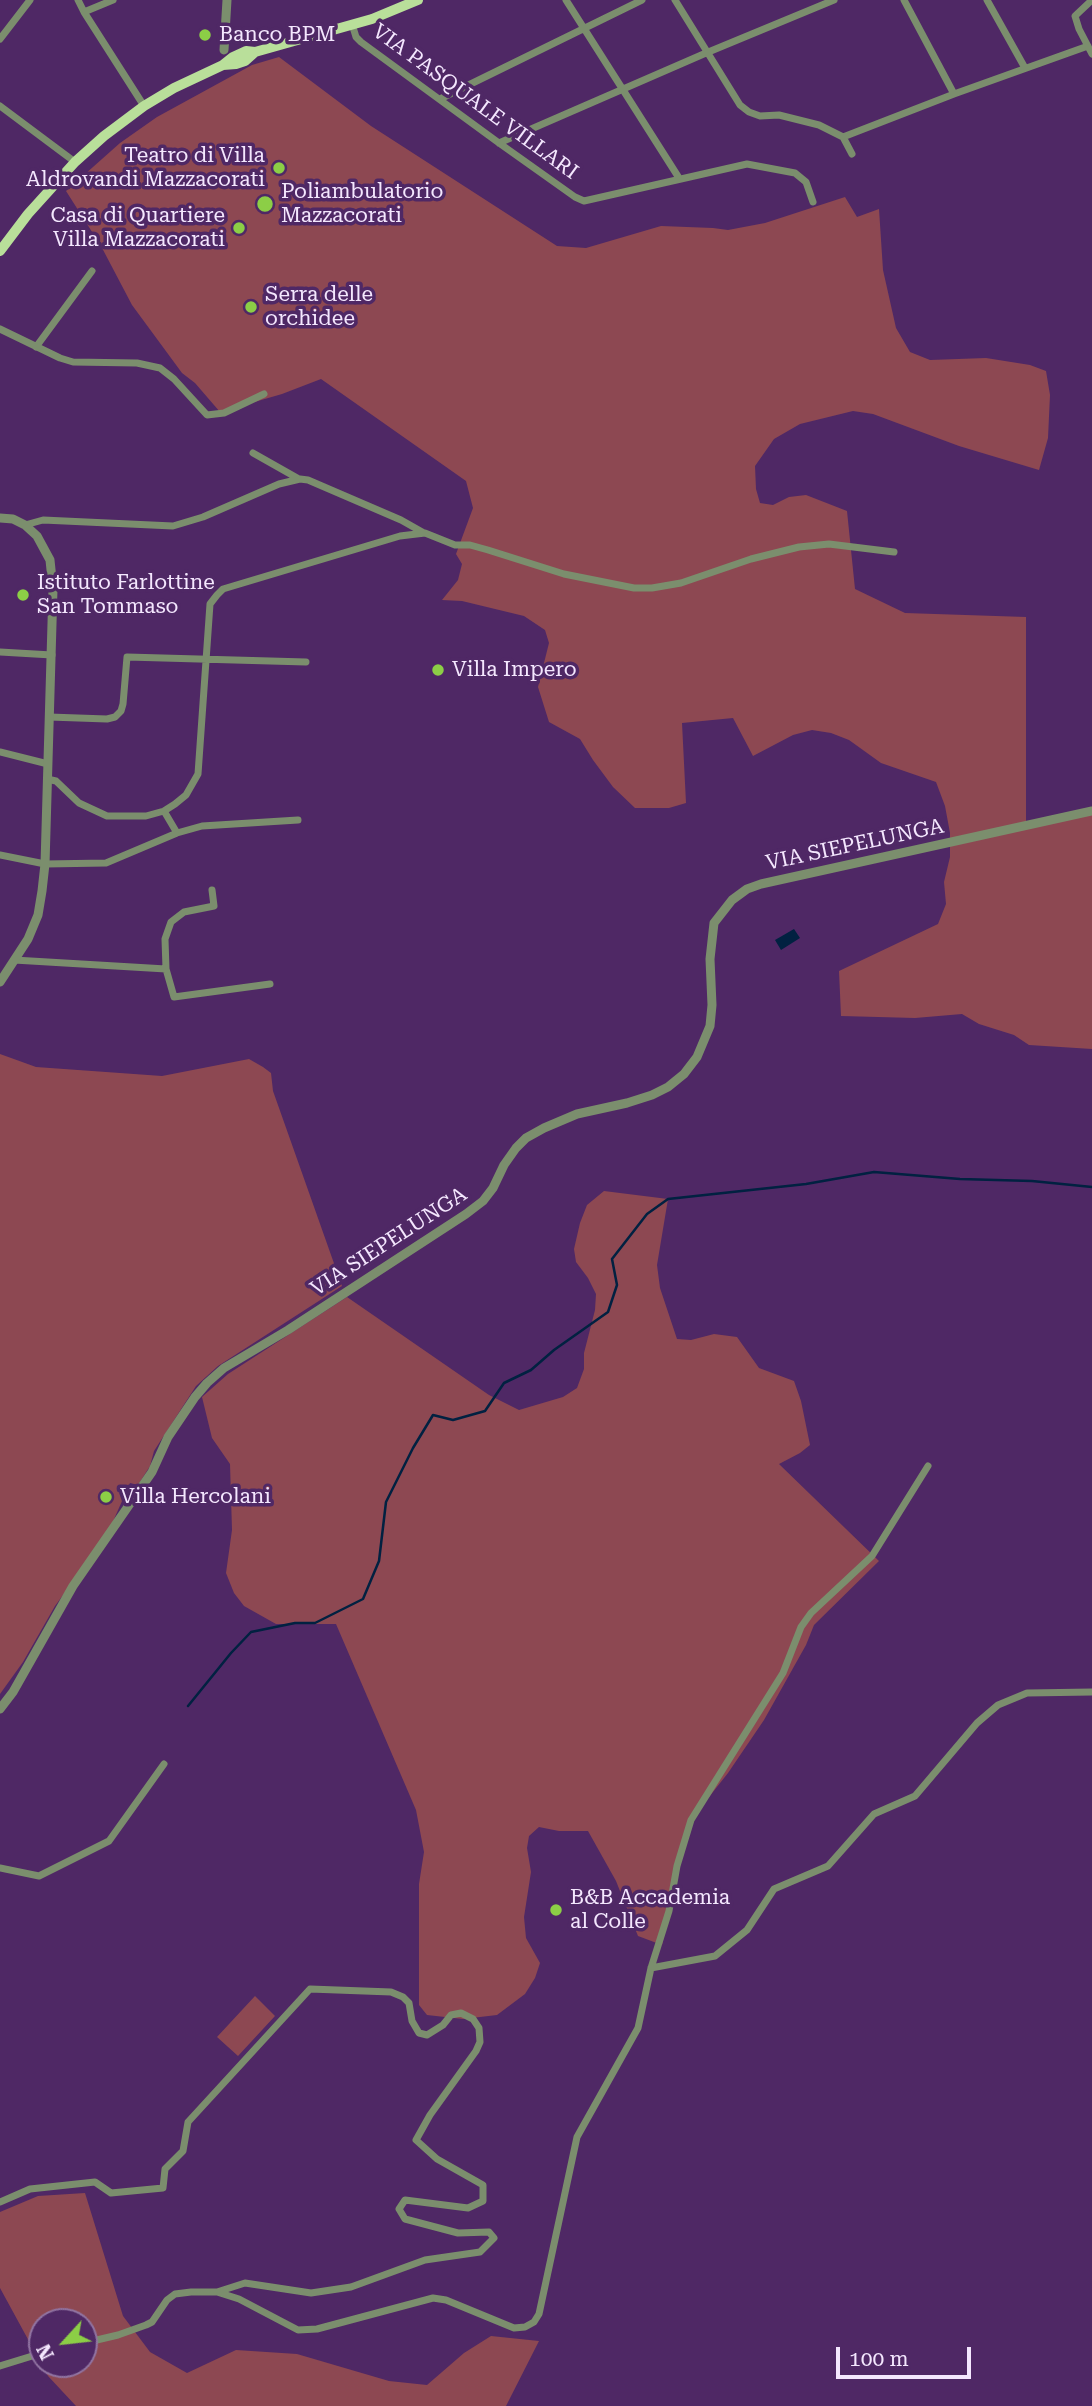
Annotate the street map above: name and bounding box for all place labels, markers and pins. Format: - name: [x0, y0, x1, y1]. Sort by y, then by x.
- place label: Banco BPM: [219, 22, 335, 48]
- marker: Banco BPM: [197, 27, 213, 43]
- place label: Teatro di Villa Aldrovandi Mazzacorati: [26, 143, 265, 193]
- marker: Teatro di Villa Aldrovandi Mazzacorati: [271, 160, 287, 176]
- place label: Poliambulatorio Mazzacorati: [281, 179, 443, 229]
- marker: Poliambulatorio Mazzacorati: [255, 194, 275, 214]
- place label: Casa di Quartiere Villa Mazzacorati: [50, 203, 225, 253]
- marker: Casa di Quartiere Villa Mazzacorati: [231, 220, 247, 236]
- place label: Serra delle orchidee: [265, 282, 373, 332]
- marker: Serra delle orchidee: [243, 299, 259, 315]
- place label: Istituto Farlottine San Tommaso: [37, 570, 215, 620]
- marker: Istituto Farlottine San Tommaso: [15, 587, 31, 603]
- place label: Villa Impero: [452, 657, 577, 683]
- marker: Villa Impero: [430, 662, 446, 678]
- place label: Villa Hercolani: [120, 1484, 271, 1510]
- marker: Villa Hercolani: [98, 1489, 114, 1505]
- place label: B&B Accademia al Colle: [570, 1885, 730, 1935]
- marker: B&B Accademia al Colle: [548, 1902, 564, 1918]

